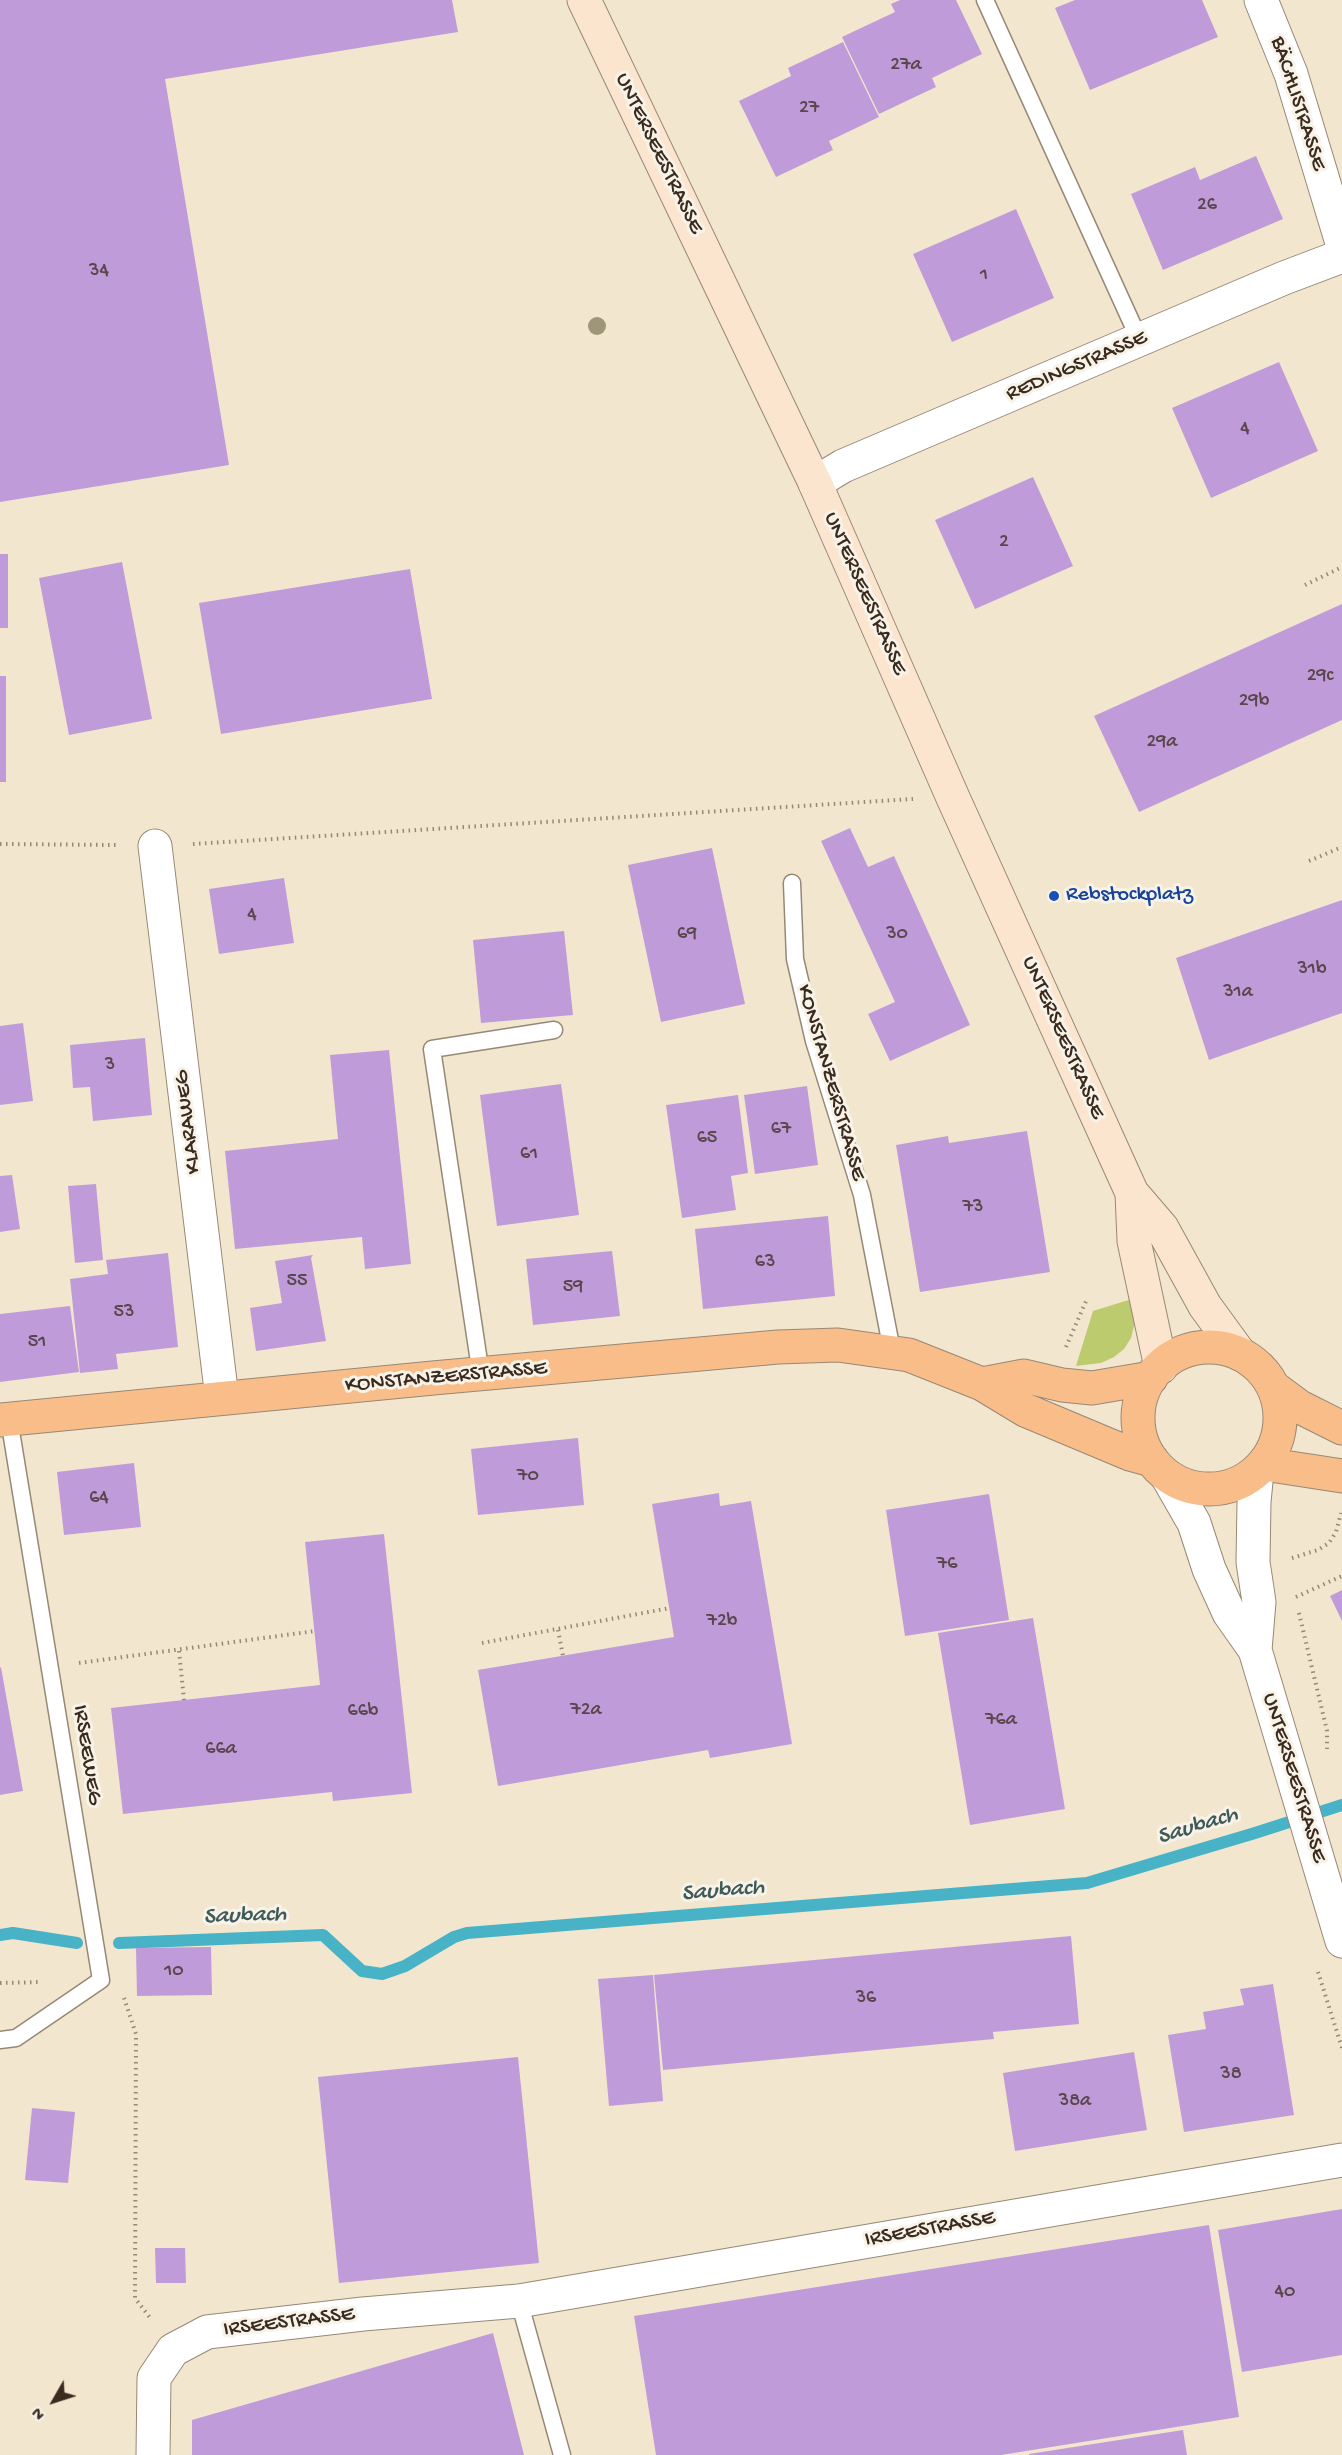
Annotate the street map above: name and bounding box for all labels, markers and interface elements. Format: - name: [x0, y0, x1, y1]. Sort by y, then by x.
- street label: BÄCHLISTRASSE: [1263, 34, 1331, 174]
- house number: 27a: [890, 54, 922, 78]
- street label: UNTERSEESTRASSE: [608, 69, 708, 239]
- house number: 27: [799, 97, 819, 121]
- house number: 26: [1197, 194, 1217, 218]
- house number: 34: [89, 260, 109, 284]
- house number: 1: [980, 264, 988, 288]
- street label: REDINGSTRASSE: [1003, 325, 1151, 409]
- house number: 4: [1240, 418, 1250, 442]
- street label: UNTERSEESTRASSE: [816, 508, 912, 680]
- house number: 2: [999, 531, 1009, 555]
- house number: 29c: [1307, 665, 1333, 689]
- house number: 29b: [1239, 690, 1269, 714]
- house number: 29a: [1147, 731, 1177, 755]
- place label: Rebstockplatz: [1066, 883, 1193, 909]
- marker: Rebstockplatz: [1047, 889, 1061, 903]
- house number: 4: [247, 904, 257, 928]
- house number: 69: [677, 923, 697, 947]
- house number: 30: [886, 923, 908, 947]
- street label: UNTERSEESTRASSE: [1014, 952, 1110, 1124]
- house number: 31b: [1297, 958, 1327, 982]
- house number: 31a: [1223, 981, 1253, 1005]
- street label: KONSTANZERSTRASSE: [789, 982, 871, 1184]
- house number: 3: [105, 1054, 115, 1078]
- street label: KLARAWEG: [170, 1069, 208, 1175]
- house number: 67: [771, 1118, 791, 1142]
- house number: 65: [697, 1127, 717, 1151]
- house number: 61: [520, 1143, 538, 1167]
- house number: 73: [963, 1196, 983, 1220]
- house number: 63: [755, 1251, 775, 1275]
- house number: 55: [286, 1270, 308, 1294]
- house number: 59: [563, 1276, 583, 1300]
- house number: 53: [114, 1301, 134, 1325]
- house number: 51: [28, 1331, 46, 1355]
- street label: KONSTANZERSTRASSE: [344, 1356, 548, 1400]
- house number: 70: [517, 1465, 539, 1489]
- house number: 64: [89, 1487, 109, 1511]
- house number: 76: [937, 1553, 957, 1577]
- house number: 72b: [707, 1610, 737, 1634]
- street label: UNTERSEESTRASSE: [1255, 1690, 1331, 1866]
- house number: 72a: [570, 1699, 602, 1723]
- house number: 66b: [348, 1700, 378, 1724]
- street label: IRSEEWEG: [65, 1703, 107, 1807]
- house number: 76a: [985, 1709, 1017, 1733]
- house number: 66a: [205, 1738, 237, 1762]
- water label: Saubach: [1154, 1801, 1242, 1853]
- water label: Saubach: [681, 1874, 765, 1910]
- water label: Saubach: [203, 1901, 287, 1933]
- house number: 10: [164, 1960, 184, 1984]
- house number: 36: [856, 1987, 876, 2011]
- house number: 38: [1220, 2063, 1242, 2087]
- house number: 38a: [1059, 2090, 1091, 2114]
- street label: IRSEESTRASSE: [863, 2206, 997, 2254]
- house number: 40: [1275, 2281, 1295, 2305]
- street label: IRSEESTRASSE: [222, 2302, 356, 2344]
- north arrow: [24, 2371, 84, 2431]
- text: N: [29, 2403, 50, 2423]

